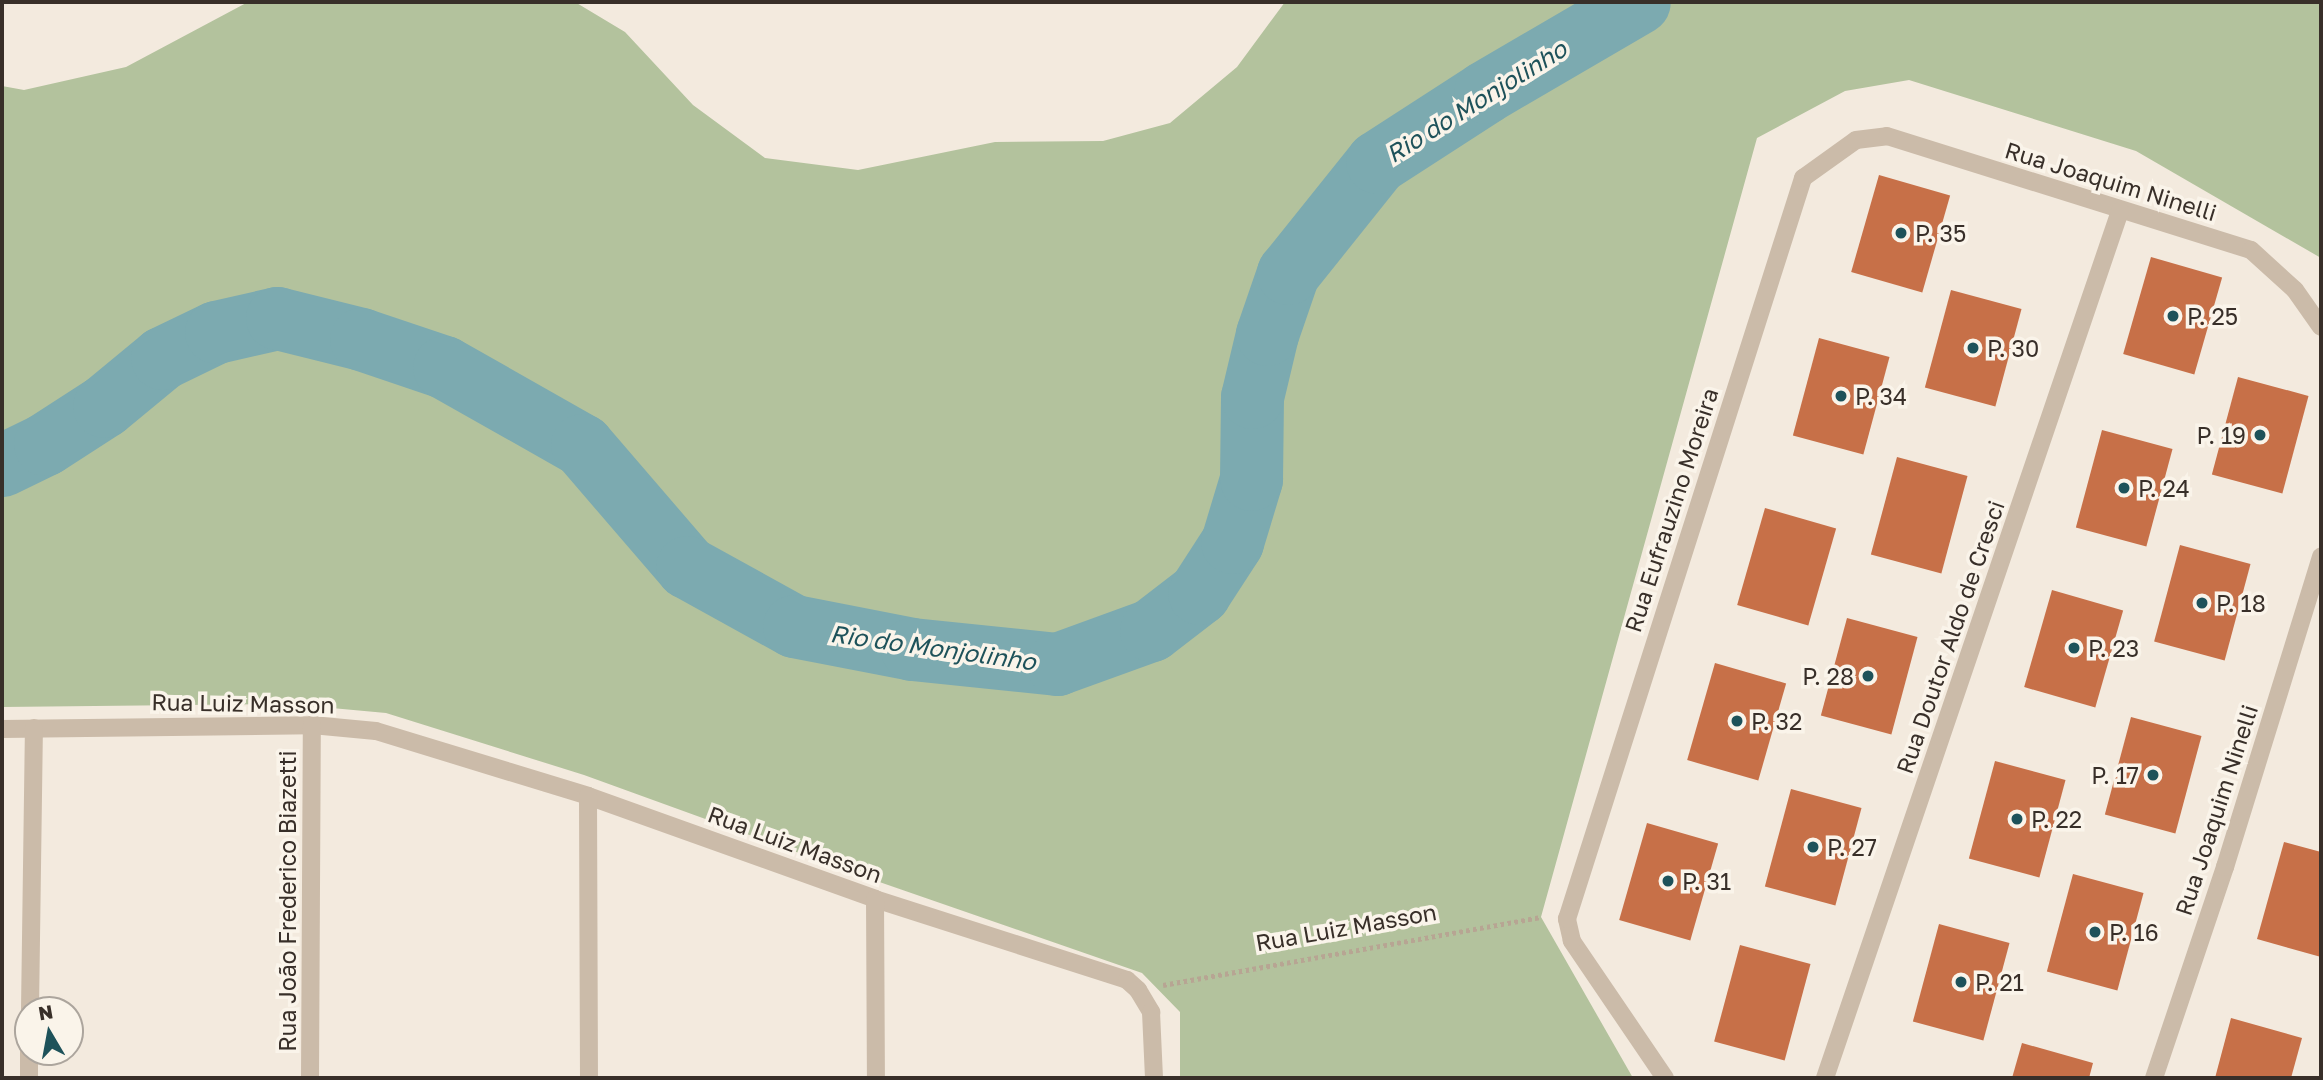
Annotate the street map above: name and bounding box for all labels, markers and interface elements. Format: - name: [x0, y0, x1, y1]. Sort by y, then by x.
- water label: Rio do Monjolinho: [1381, 34, 1571, 168]
- street label: Rua Joaquim Ninelli: [2002, 136, 2220, 226]
- place label: P. 35: [1915, 219, 1966, 247]
- marker: P. 35: [1893, 225, 1909, 241]
- place label: P. 25: [2187, 302, 2238, 330]
- marker: P. 25: [2165, 308, 2181, 324]
- place label: P. 30: [1987, 334, 2039, 362]
- marker: P. 30: [1965, 340, 1981, 356]
- place label: P. 34: [1855, 382, 1907, 410]
- street label: Rua Eufrauzino Moreira: [1618, 384, 1724, 636]
- marker: P. 34: [1833, 388, 1849, 404]
- place label: P. 19: [2196, 421, 2246, 449]
- marker: P. 19: [2252, 427, 2268, 443]
- place label: P. 24: [2138, 474, 2190, 502]
- marker: P. 24: [2116, 480, 2132, 496]
- street label: Rua Doutor Aldo de Cresci: [1890, 497, 2010, 777]
- place label: P. 18: [2216, 589, 2266, 617]
- marker: P. 18: [2194, 595, 2210, 611]
- water label: Rio do Monjolinho: [829, 618, 1037, 676]
- place label: P. 23: [2088, 634, 2139, 662]
- marker: P. 23: [2066, 640, 2082, 656]
- place label: P. 28: [1802, 662, 1854, 690]
- marker: P. 28: [1860, 668, 1876, 684]
- street label: Rua Luiz Masson: [151, 688, 335, 718]
- street label: Rua Joaquim Ninelli: [2169, 701, 2263, 919]
- place label: P. 32: [1751, 707, 1802, 735]
- marker: P. 32: [1729, 713, 1745, 729]
- street label: Rua João Frederico Biazetti: [273, 750, 301, 1052]
- place label: P. 17: [2091, 761, 2139, 789]
- marker: P. 17: [2145, 767, 2161, 783]
- street label: Rua Luiz Masson: [704, 800, 886, 888]
- place label: P. 22: [2031, 805, 2082, 833]
- marker: P. 22: [2009, 811, 2025, 827]
- place label: P. 27: [1827, 833, 1877, 861]
- marker: P. 27: [1805, 839, 1821, 855]
- place label: P. 31: [1682, 867, 1731, 895]
- marker: P. 31: [1660, 873, 1676, 889]
- street label: Rua Luiz Masson: [1253, 898, 1439, 956]
- place label: P. 16: [2109, 918, 2159, 946]
- marker: P. 16: [2087, 924, 2103, 940]
- place label: P. 21: [1975, 968, 2024, 996]
- marker: P. 21: [1953, 974, 1969, 990]
- north arrow: [14, 996, 84, 1066]
- text: N: [36, 999, 55, 1024]

